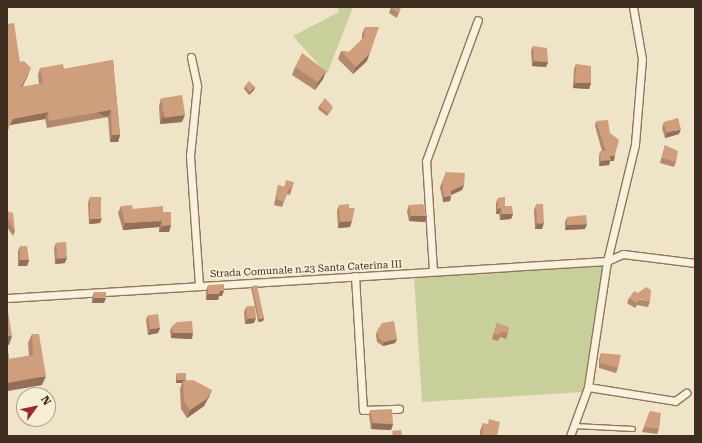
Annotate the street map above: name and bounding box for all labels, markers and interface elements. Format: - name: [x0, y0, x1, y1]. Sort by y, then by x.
- street label: Strada Comunale n.23 Santa Caterina III: [210, 258, 402, 280]
- north arrow: [16, 387, 56, 427]
- text: N: [38, 394, 53, 408]

